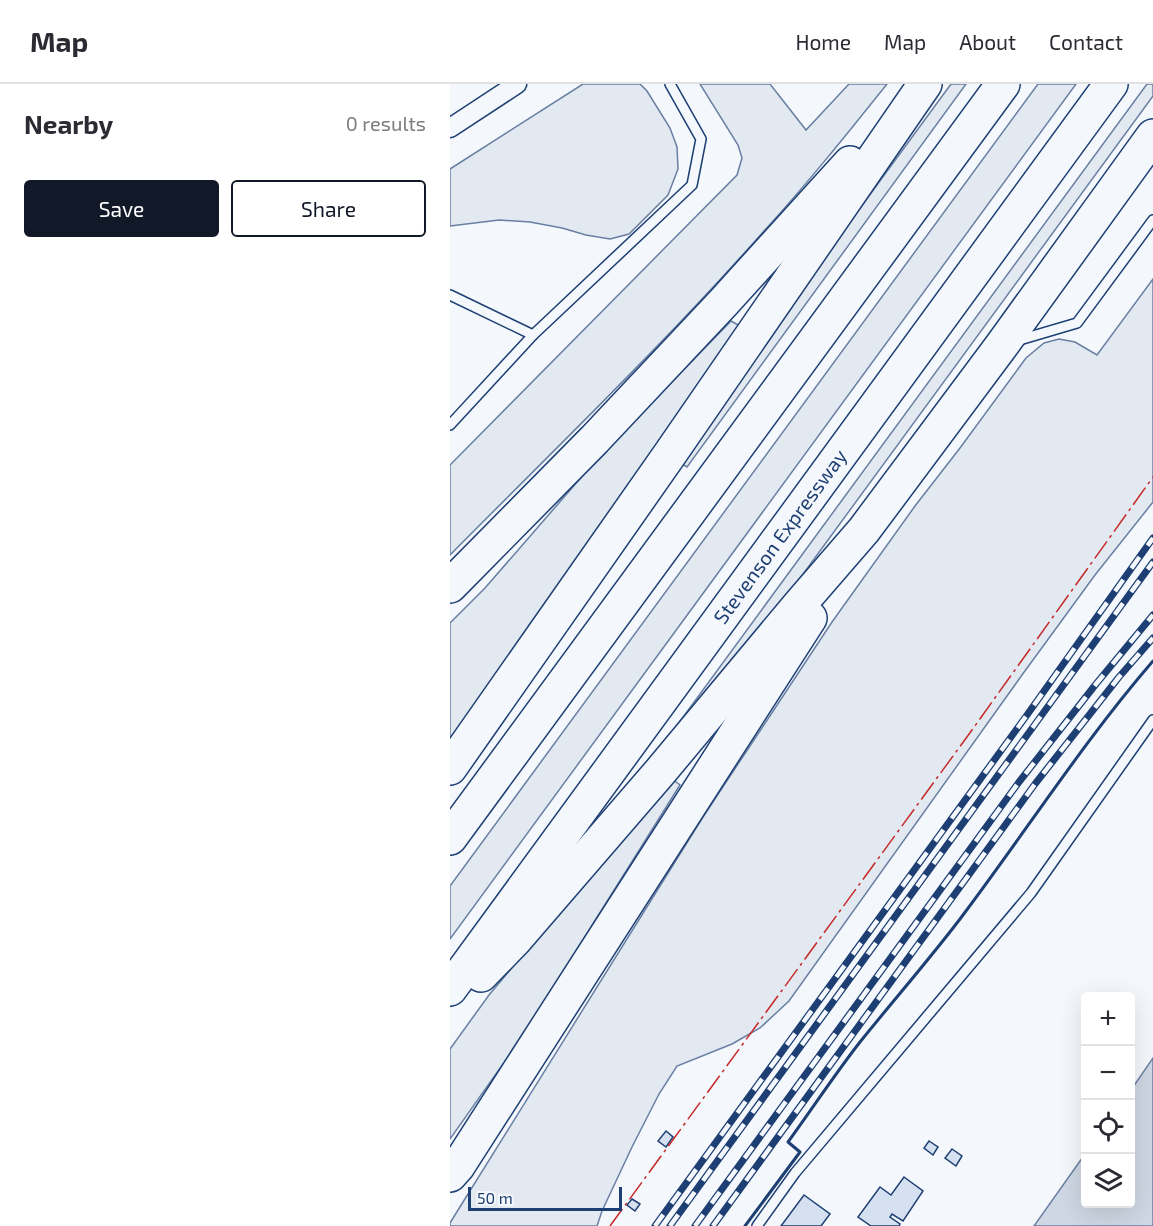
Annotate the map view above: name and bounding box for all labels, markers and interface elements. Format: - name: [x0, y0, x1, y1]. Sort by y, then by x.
- text: Map: [30, 24, 88, 58]
- text: Home: [795, 29, 851, 54]
- text: Map: [884, 29, 926, 54]
- text: About: [959, 29, 1016, 54]
- text: Contact: [1049, 29, 1123, 54]
- text: Nearby: [24, 108, 113, 139]
- text: 0 results: [346, 111, 426, 135]
- button: Save: [24, 180, 219, 237]
- button: Share: [231, 180, 426, 237]
- street label: Stevenson Expressway: [708, 444, 851, 628]
- map controls: [1081, 992, 1135, 1208]
- button: +: [1081, 992, 1135, 1046]
- button: −: [1081, 1046, 1135, 1100]
- button: locate: [1081, 1100, 1135, 1154]
- button: layers: [1081, 1154, 1135, 1208]
- scale bar: [468, 1184, 622, 1212]
- text: 50 m: [477, 1188, 513, 1207]

